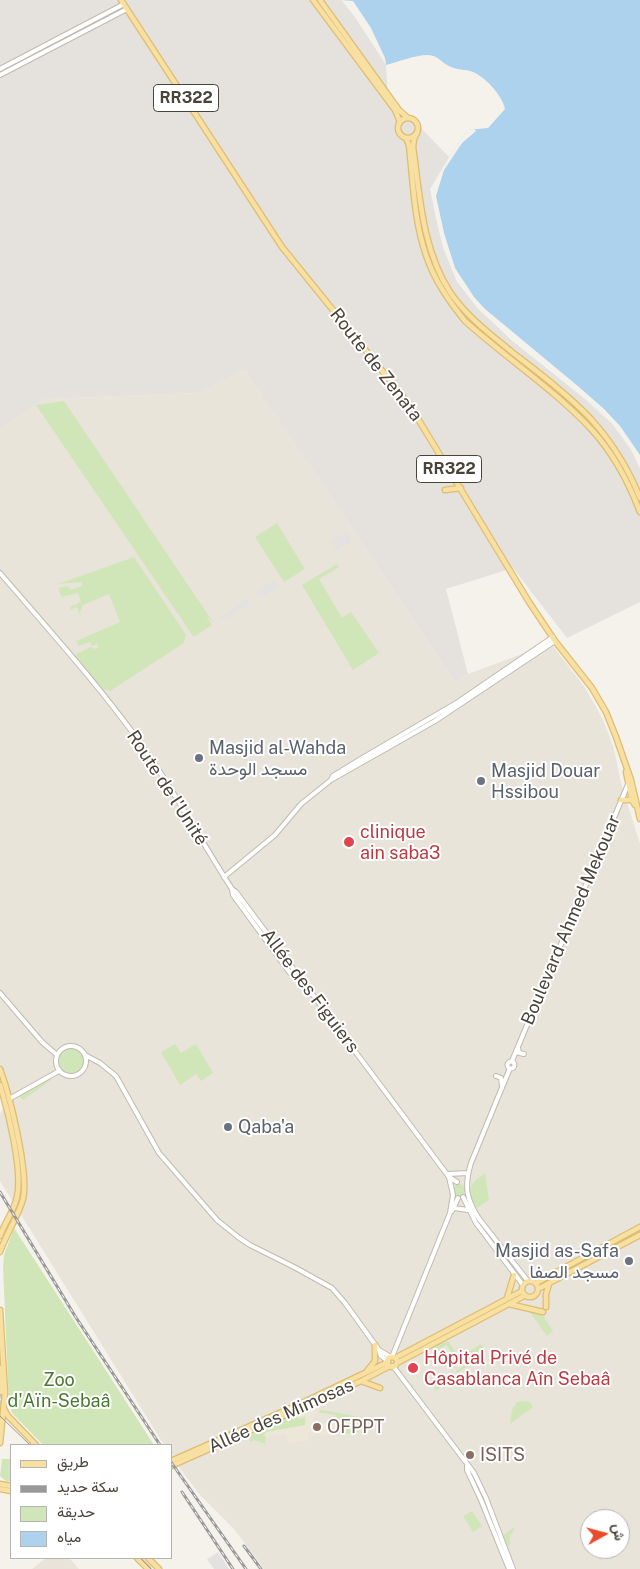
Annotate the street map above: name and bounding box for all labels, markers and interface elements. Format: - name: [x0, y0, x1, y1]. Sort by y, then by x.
- road number: RR322: [154, 85, 218, 112]
- street label: Route de Zenata: [325, 304, 427, 426]
- road number: RR322: [416, 456, 482, 482]
- street label: Route de l'Unité: [122, 726, 212, 850]
- place label: Masjid al-Wahda مسجد الوحدة: [209, 737, 346, 780]
- marker: Masjid al-Wahda مسجد الوحدة: [193, 752, 205, 764]
- place label: Masjid Douar Hssibou: [491, 760, 600, 802]
- marker: Masjid Douar Hssibou: [475, 775, 487, 787]
- street label: Boulevard Ahmed Mekouar: [517, 812, 625, 1028]
- place label: clinique ain saba3: [360, 821, 440, 864]
- marker: clinique ain saba3: [342, 835, 356, 849]
- street label: Allée des Figuiers: [256, 925, 364, 1057]
- place label: Qaba'a: [238, 1116, 294, 1138]
- marker: Qaba'a: [222, 1121, 234, 1133]
- place label: Masjid as-Safa مسجد الصفا: [495, 1240, 619, 1282]
- marker: Masjid as-Safa مسجد الصفا: [623, 1255, 635, 1267]
- place label: Hôpital Privé de Casablanca Aîn Sebaâ: [424, 1347, 610, 1390]
- marker: Hôpital Privé de Casablanca Aîn Sebaâ: [406, 1361, 420, 1375]
- park label: Zoo d'Aïn-Sebaâ: [8, 1369, 110, 1412]
- street label: Allée des Mimosas: [205, 1374, 357, 1458]
- place label: OFPPT: [327, 1416, 385, 1438]
- marker: OFPPT: [311, 1421, 323, 1433]
- legend: [10, 1444, 172, 1559]
- place label: ISITS: [480, 1444, 525, 1466]
- marker: ISITS: [464, 1449, 476, 1461]
- text: طريق: [57, 1453, 89, 1470]
- text: سكة حديد: [57, 1478, 119, 1495]
- text: حديقة: [57, 1503, 95, 1520]
- north arrow: [580, 1509, 630, 1559]
- text: ش: [610, 1523, 628, 1542]
- text: مياه: [57, 1528, 81, 1545]

